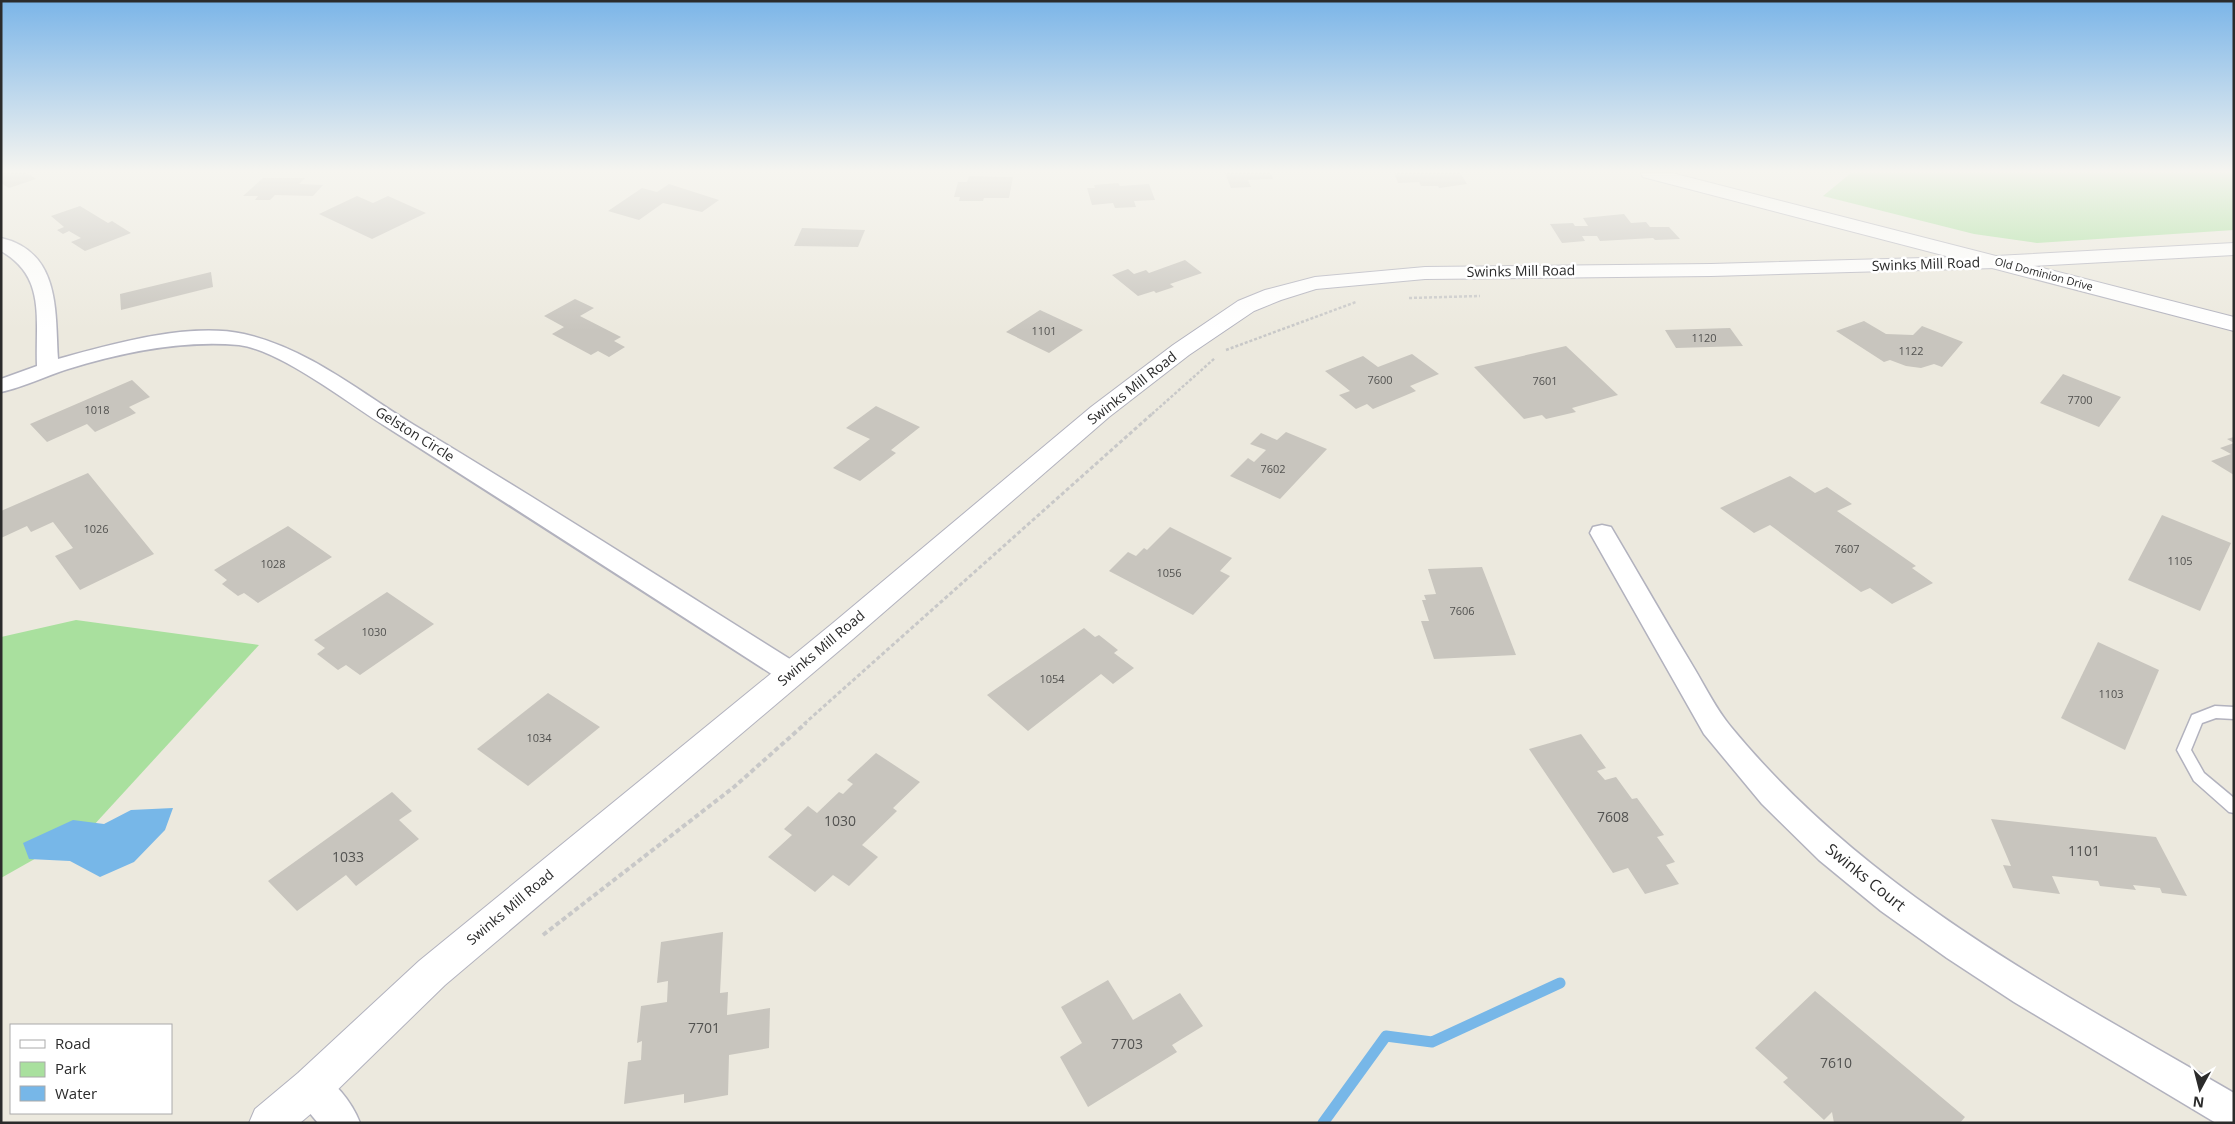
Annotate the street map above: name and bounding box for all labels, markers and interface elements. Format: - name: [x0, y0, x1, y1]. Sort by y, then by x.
- street label: Swinks Mill Road: [1871, 252, 1981, 275]
- street label: Old Dominion Drive: [1993, 253, 2095, 294]
- street label: Swinks Mill Road: [1467, 260, 1575, 281]
- house number: 1101: [1031, 323, 1057, 338]
- house number: 1120: [1691, 330, 1717, 345]
- house number: 1122: [1898, 343, 1924, 358]
- street label: Swinks Mill Road: [1083, 347, 1180, 429]
- house number: 7600: [1367, 372, 1393, 387]
- house number: 7601: [1532, 373, 1558, 388]
- house number: 7700: [2067, 392, 2093, 407]
- house number: 1018: [84, 402, 110, 417]
- street label: Gelston Circle: [372, 402, 459, 466]
- house number: 7602: [1260, 461, 1286, 476]
- house number: 1026: [83, 521, 109, 536]
- house number: 7607: [1834, 541, 1860, 556]
- house number: 1105: [2167, 553, 2193, 568]
- house number: 1028: [260, 556, 286, 571]
- house number: 1056: [1156, 565, 1182, 580]
- house number: 7606: [1449, 603, 1475, 618]
- street label: Swinks Mill Road: [773, 605, 868, 690]
- house number: 1030: [361, 624, 387, 639]
- house number: 1054: [1039, 671, 1065, 686]
- house number: 1103: [2098, 686, 2124, 701]
- house number: 1034: [526, 730, 552, 745]
- house number: 7608: [1597, 807, 1629, 826]
- house number: 1030: [824, 811, 856, 830]
- street label: Swinks Court: [1821, 838, 1911, 916]
- house number: 1101: [2068, 841, 2100, 860]
- house number: 1033: [332, 847, 364, 866]
- street label: Swinks Mill Road: [462, 864, 557, 949]
- house number: 7701: [688, 1018, 720, 1037]
- legend: [10, 1024, 172, 1114]
- text: Road: [55, 1033, 91, 1053]
- house number: 7703: [1111, 1034, 1143, 1053]
- house number: 7610: [1820, 1053, 1852, 1072]
- text: Park: [55, 1058, 86, 1078]
- north arrow: [2175, 1064, 2225, 1114]
- text: Water: [55, 1083, 97, 1103]
- text: N: [2192, 1092, 2205, 1113]

